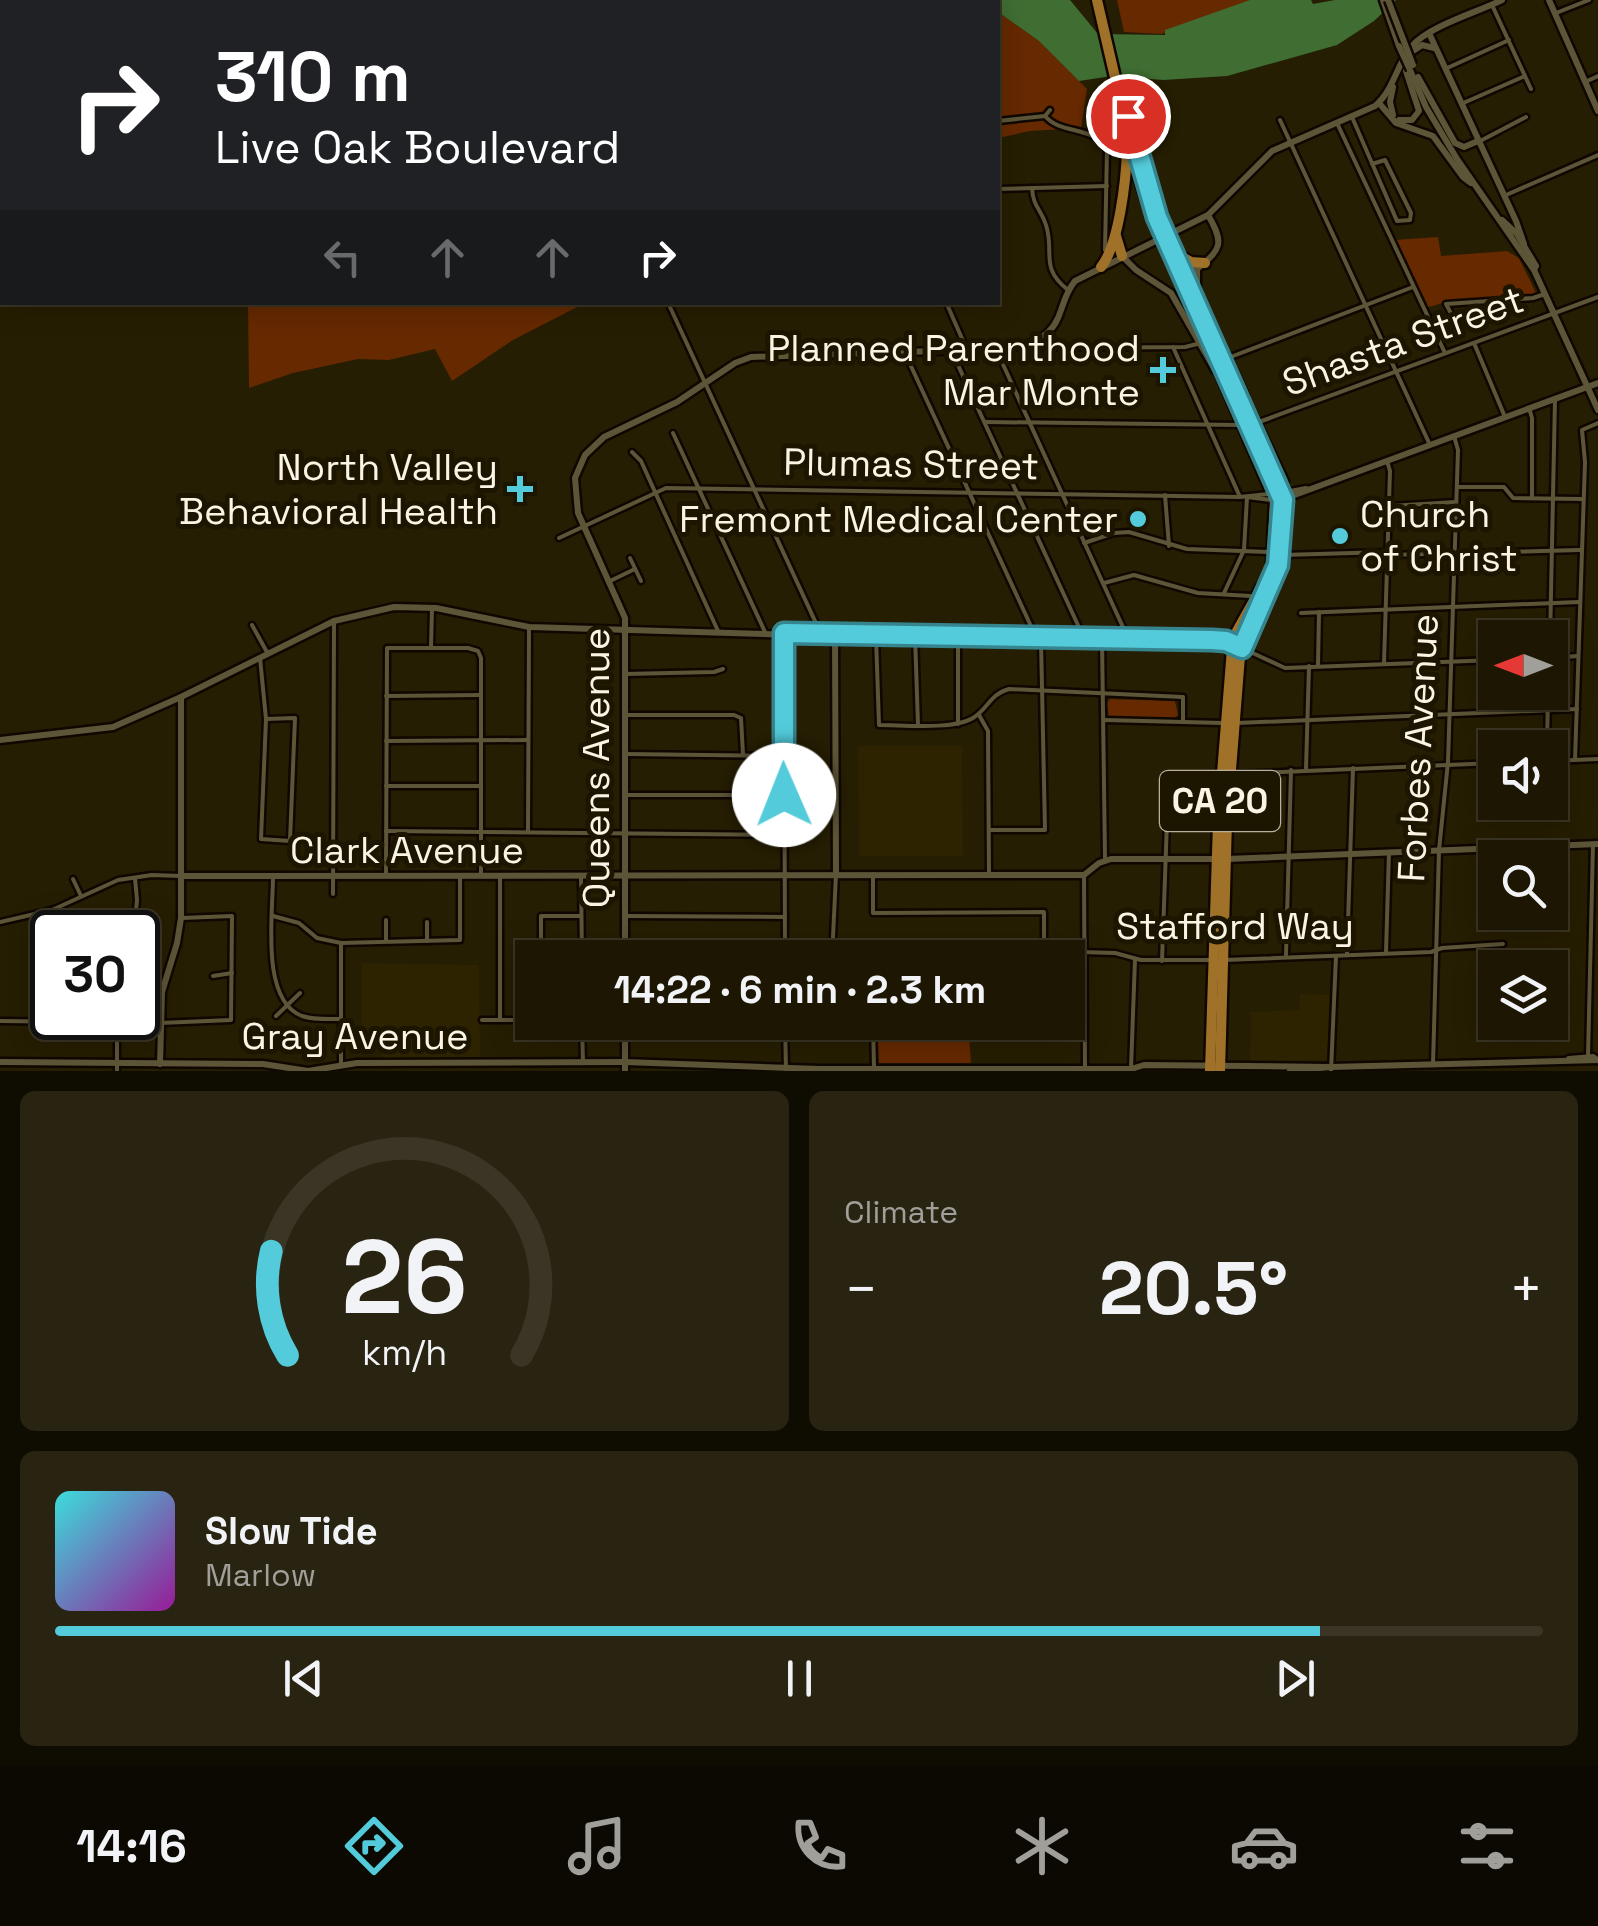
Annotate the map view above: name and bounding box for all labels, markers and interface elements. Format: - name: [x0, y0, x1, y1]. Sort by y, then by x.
- text: 310 m: [215, 32, 411, 121]
- icon: right: [50, 40, 180, 170]
- pin: [1086, 74, 1171, 159]
- icon: arrive: [1101, 89, 1156, 144]
- text: Live Oak Boulevard: [215, 119, 620, 176]
- icon: left: [315, 230, 370, 285]
- icon: ahead: [420, 230, 475, 285]
- icon: ahead: [525, 230, 580, 285]
- icon: right: [630, 230, 685, 285]
- street label: Shasta Street: [1276, 275, 1530, 407]
- place label: Planned Parenthood Mar Monte: [767, 324, 1140, 416]
- marker: Planned Parenthood Mar Monte: [1150, 357, 1176, 383]
- street label: Plumas Street: [783, 438, 1039, 490]
- place label: North Valley Behavioral Health: [179, 443, 498, 535]
- marker: North Valley Behavioral Health: [507, 476, 533, 502]
- place label: Church of Christ: [1360, 490, 1518, 582]
- place label: Fremont Medical Center: [679, 495, 1118, 543]
- marker: Fremont Medical Center: [1127, 508, 1149, 530]
- marker: Church of Christ: [1329, 525, 1351, 547]
- street label: Forbes Avenue: [1387, 613, 1449, 883]
- north arrow: [1478, 620, 1568, 710]
- map controls: [1478, 620, 1568, 1040]
- street label: Queens Avenue: [572, 628, 620, 908]
- button: sound: [1478, 730, 1568, 820]
- position arrow: [732, 743, 836, 847]
- road number: CA 20: [1160, 771, 1280, 831]
- street label: Clark Avenue: [290, 826, 524, 874]
- button: search: [1478, 840, 1568, 930]
- street label: Stafford Way: [1116, 902, 1354, 950]
- speed limit sign: 30: [30, 910, 160, 1040]
- button: layers: [1478, 950, 1568, 1040]
- text: 14:22 · 6 min · 2.3 km: [614, 966, 986, 1014]
- street label: Gray Avenue: [242, 1012, 468, 1060]
- text: Climate: [844, 1192, 958, 1232]
- text: 26: [341, 1211, 468, 1343]
- text: 20.5°: [1099, 1240, 1288, 1336]
- text: −: [844, 1254, 878, 1324]
- text: +: [1509, 1254, 1543, 1324]
- text: km/h: [362, 1330, 447, 1375]
- text: Slow Tide: [205, 1507, 378, 1555]
- text: Marlow: [205, 1555, 316, 1595]
- icon: previous: [276, 1651, 331, 1706]
- icon: pause: [772, 1651, 827, 1706]
- icon: next: [1268, 1651, 1323, 1706]
- icon: directions: [339, 1811, 409, 1881]
- icon: music: [562, 1811, 632, 1881]
- icon: phone: [784, 1811, 854, 1881]
- icon: climate: [1007, 1811, 1077, 1881]
- icon: car: [1229, 1811, 1299, 1881]
- icon: filters: [1452, 1811, 1522, 1881]
- text: 14:16: [76, 1818, 187, 1875]

